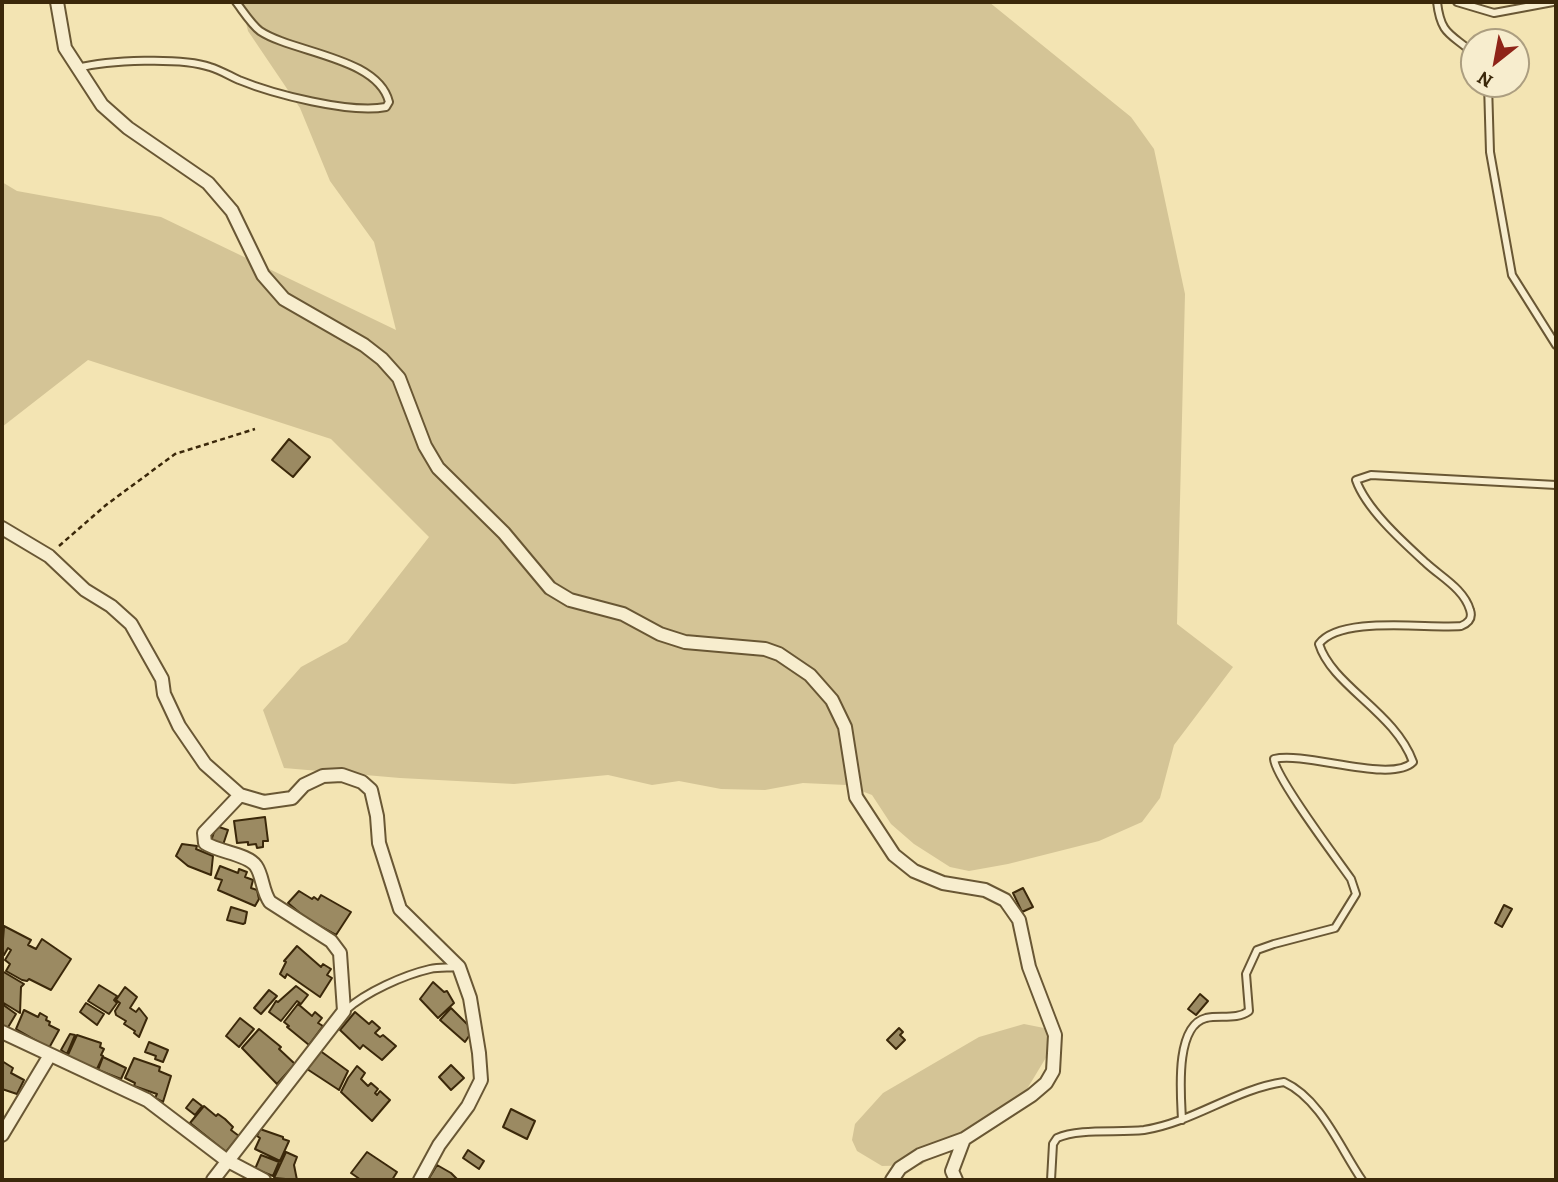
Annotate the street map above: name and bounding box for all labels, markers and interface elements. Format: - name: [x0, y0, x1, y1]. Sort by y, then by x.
- north arrow: [1460, 28, 1530, 98]
- text: N: [1473, 65, 1498, 94]

